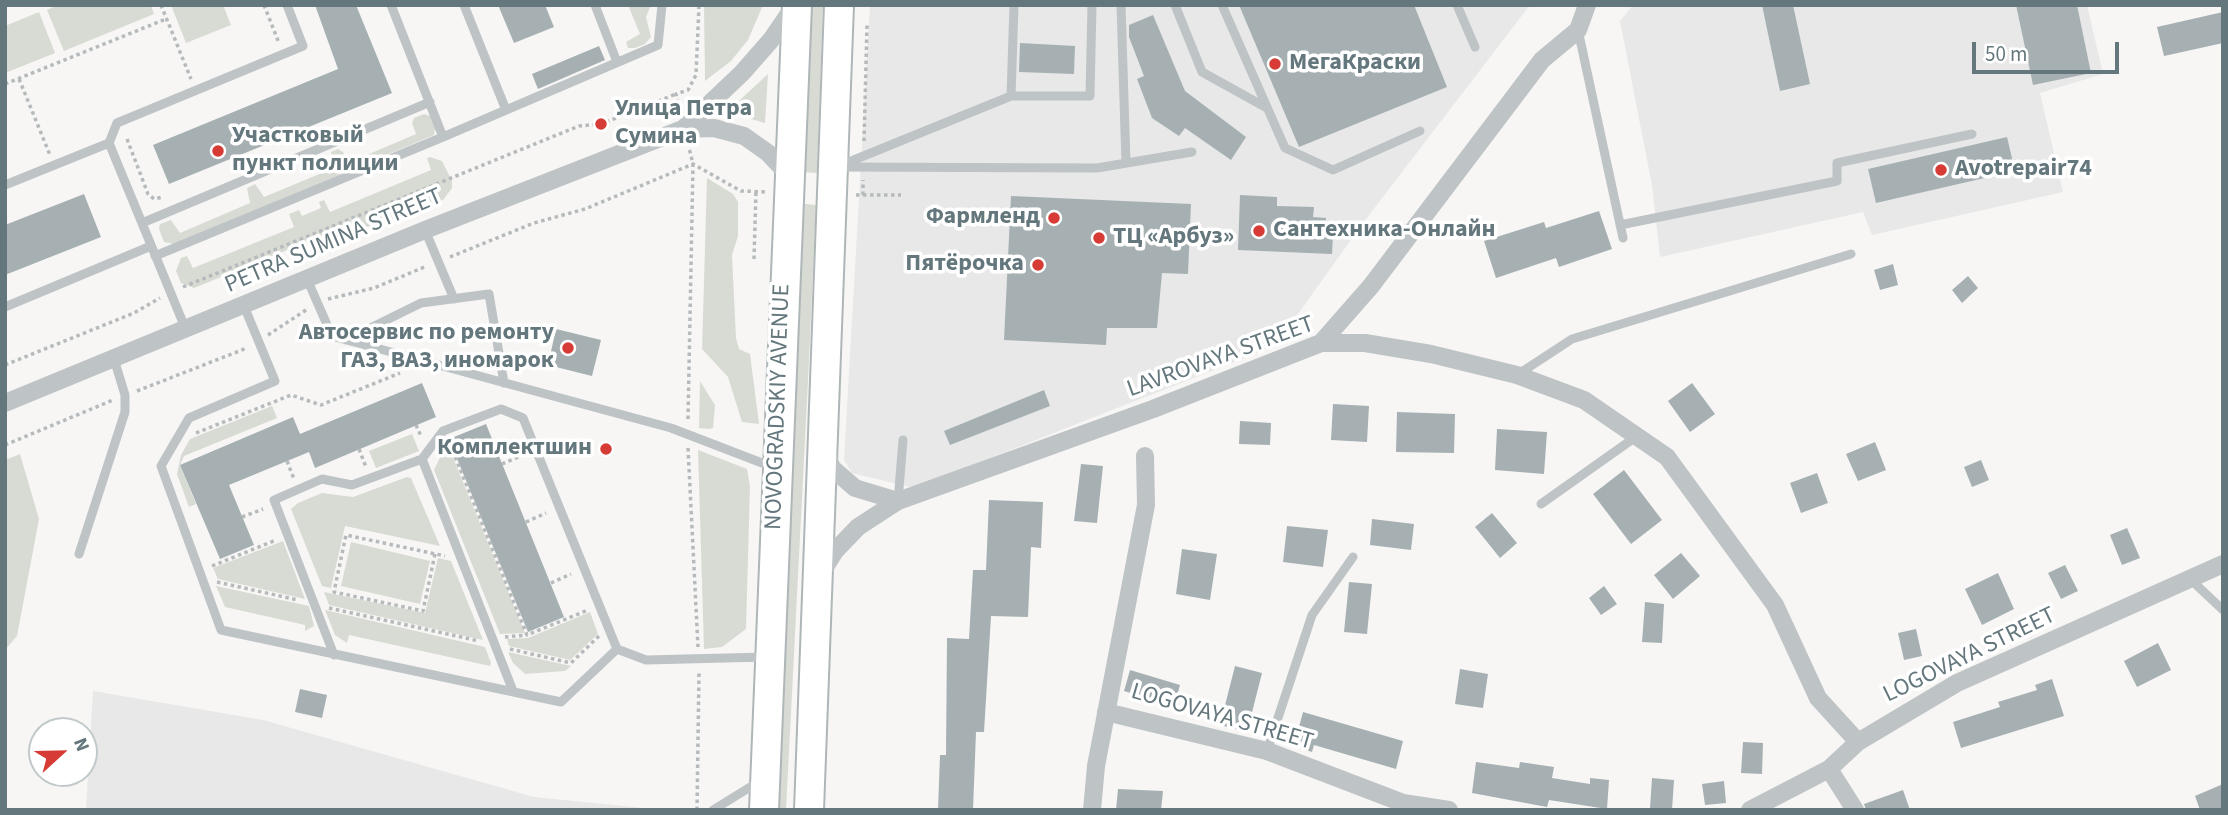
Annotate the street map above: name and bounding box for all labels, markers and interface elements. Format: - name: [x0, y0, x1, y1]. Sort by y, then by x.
- scale bar: [1976, 28, 2123, 72]
- text: 50 m: [1985, 39, 2027, 69]
- place label: МегаКраски: [1289, 50, 1421, 78]
- marker: МегаКраски: [1267, 56, 1283, 72]
- place label: Улица Петра Сумина: [615, 96, 752, 152]
- marker: Улица Петра Сумина: [593, 116, 609, 132]
- place label: Участковый пункт полиции: [232, 123, 399, 179]
- marker: Участковый пункт полиции: [210, 143, 226, 159]
- place label: Avotrepair74: [1955, 156, 2092, 184]
- marker: Avotrepair74: [1933, 162, 1949, 178]
- street label: PETRA SUMINA STREET: [221, 183, 447, 301]
- place label: Фармленд: [926, 204, 1040, 232]
- marker: Фармленд: [1046, 210, 1062, 226]
- place label: Сантехника-Онлайн: [1273, 217, 1496, 245]
- marker: Сантехника-Онлайн: [1251, 223, 1267, 239]
- place label: ТЦ «Арбуз»: [1113, 224, 1234, 252]
- marker: ТЦ «Арбуз»: [1091, 230, 1107, 246]
- place label: Пятёрочка: [905, 251, 1024, 279]
- marker: Пятёрочка: [1030, 257, 1046, 273]
- street label: NOVOGRADSKIY AVENUE: [760, 284, 798, 530]
- street label: LAVROVAYA STREET: [1124, 311, 1318, 405]
- place label: Автосервис по ремонту ГАЗ, ВАЗ, иномарок: [299, 320, 554, 376]
- marker: Автосервис по ремонту ГАЗ, ВАЗ, иномарок: [560, 340, 576, 356]
- place label: Комплектшин: [437, 435, 592, 463]
- marker: Комплектшин: [598, 441, 614, 457]
- street label: LOGOVAYA STREET: [1879, 602, 2061, 710]
- street label: LOGOVAYA STREET: [1128, 678, 1316, 758]
- north arrow: [28, 717, 98, 787]
- text: N: [66, 734, 96, 756]

